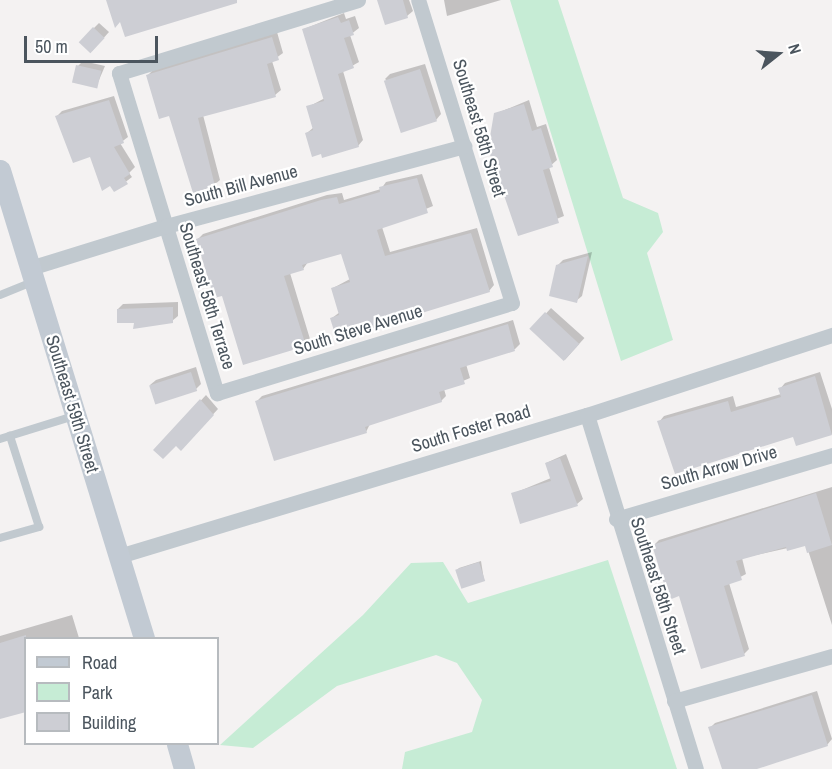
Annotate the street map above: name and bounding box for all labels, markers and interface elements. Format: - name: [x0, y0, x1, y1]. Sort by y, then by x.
- scale bar: [27, 24, 160, 62]
- north arrow: [748, 24, 808, 84]
- text: 50 m: [35, 34, 68, 59]
- text: N: [783, 41, 807, 56]
- street label: Southeast 58th Street: [448, 57, 510, 199]
- street label: South Bill Avenue: [182, 160, 300, 212]
- street label: Southeast 58th Terrace: [174, 220, 240, 372]
- street label: South Steve Avenue: [291, 300, 425, 360]
- street label: Southeast 59th Street: [41, 333, 103, 475]
- street label: South Foster Road: [409, 401, 533, 457]
- street label: South Arrow Drive: [658, 441, 780, 495]
- street label: Southeast 58th Street: [626, 515, 690, 657]
- legend: [24, 637, 219, 745]
- text: Road: [82, 650, 117, 675]
- text: Park: [82, 680, 112, 705]
- text: Building: [82, 710, 136, 735]

